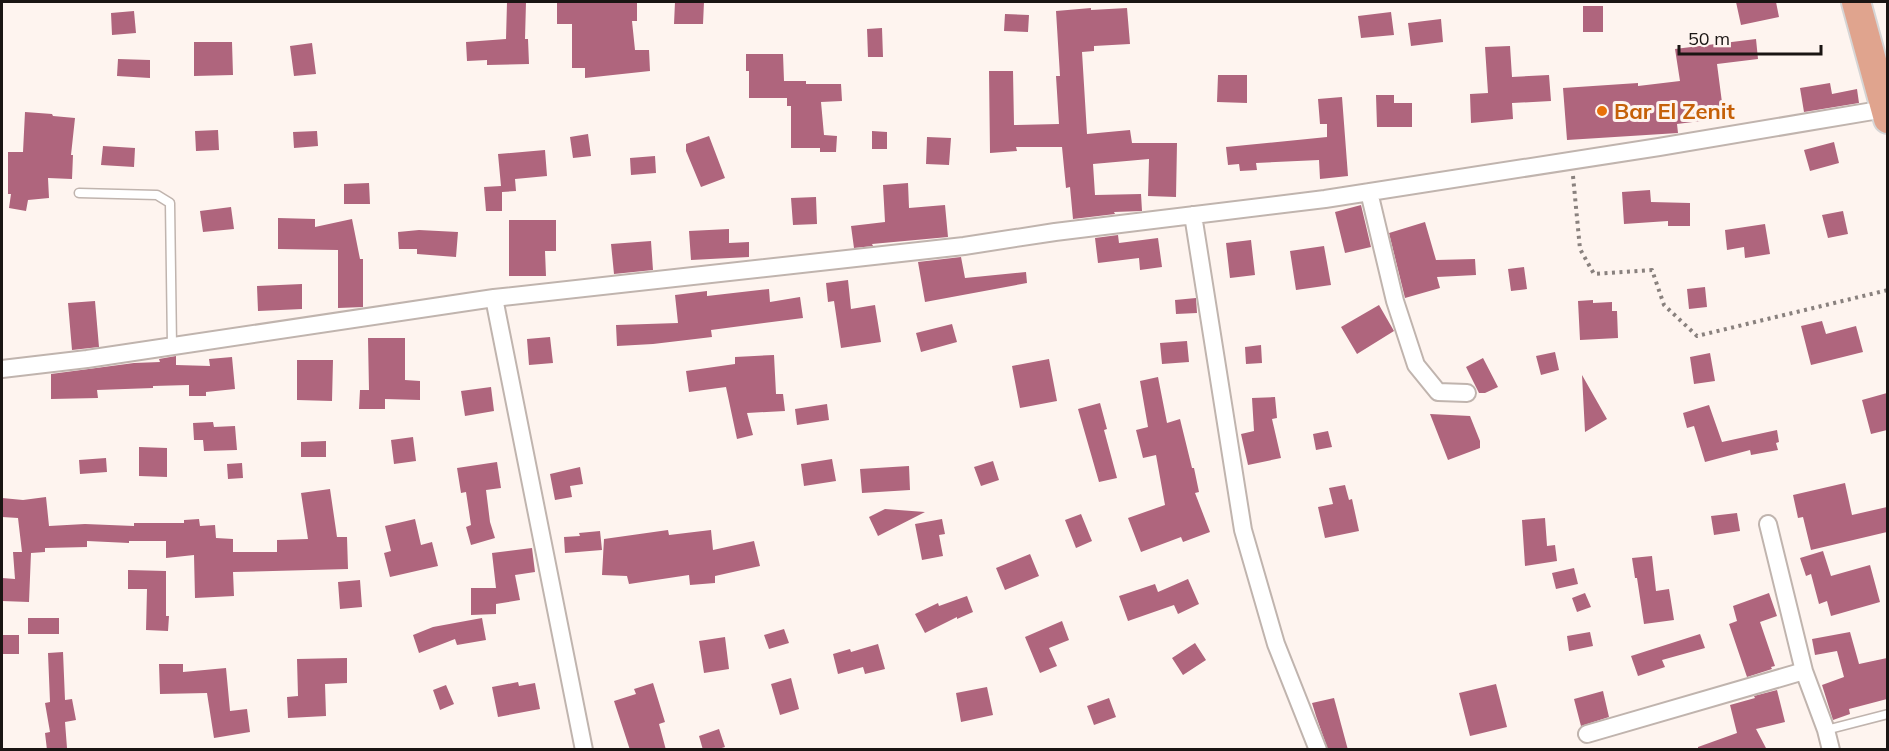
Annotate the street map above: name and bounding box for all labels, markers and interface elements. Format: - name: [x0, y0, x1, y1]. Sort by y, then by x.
- scale bar: [1679, 18, 1822, 56]
- text: 50 m: [1688, 27, 1730, 50]
- place label: Bar El Zenit: [1614, 97, 1735, 125]
- marker: Bar El Zenit: [1595, 104, 1609, 118]

